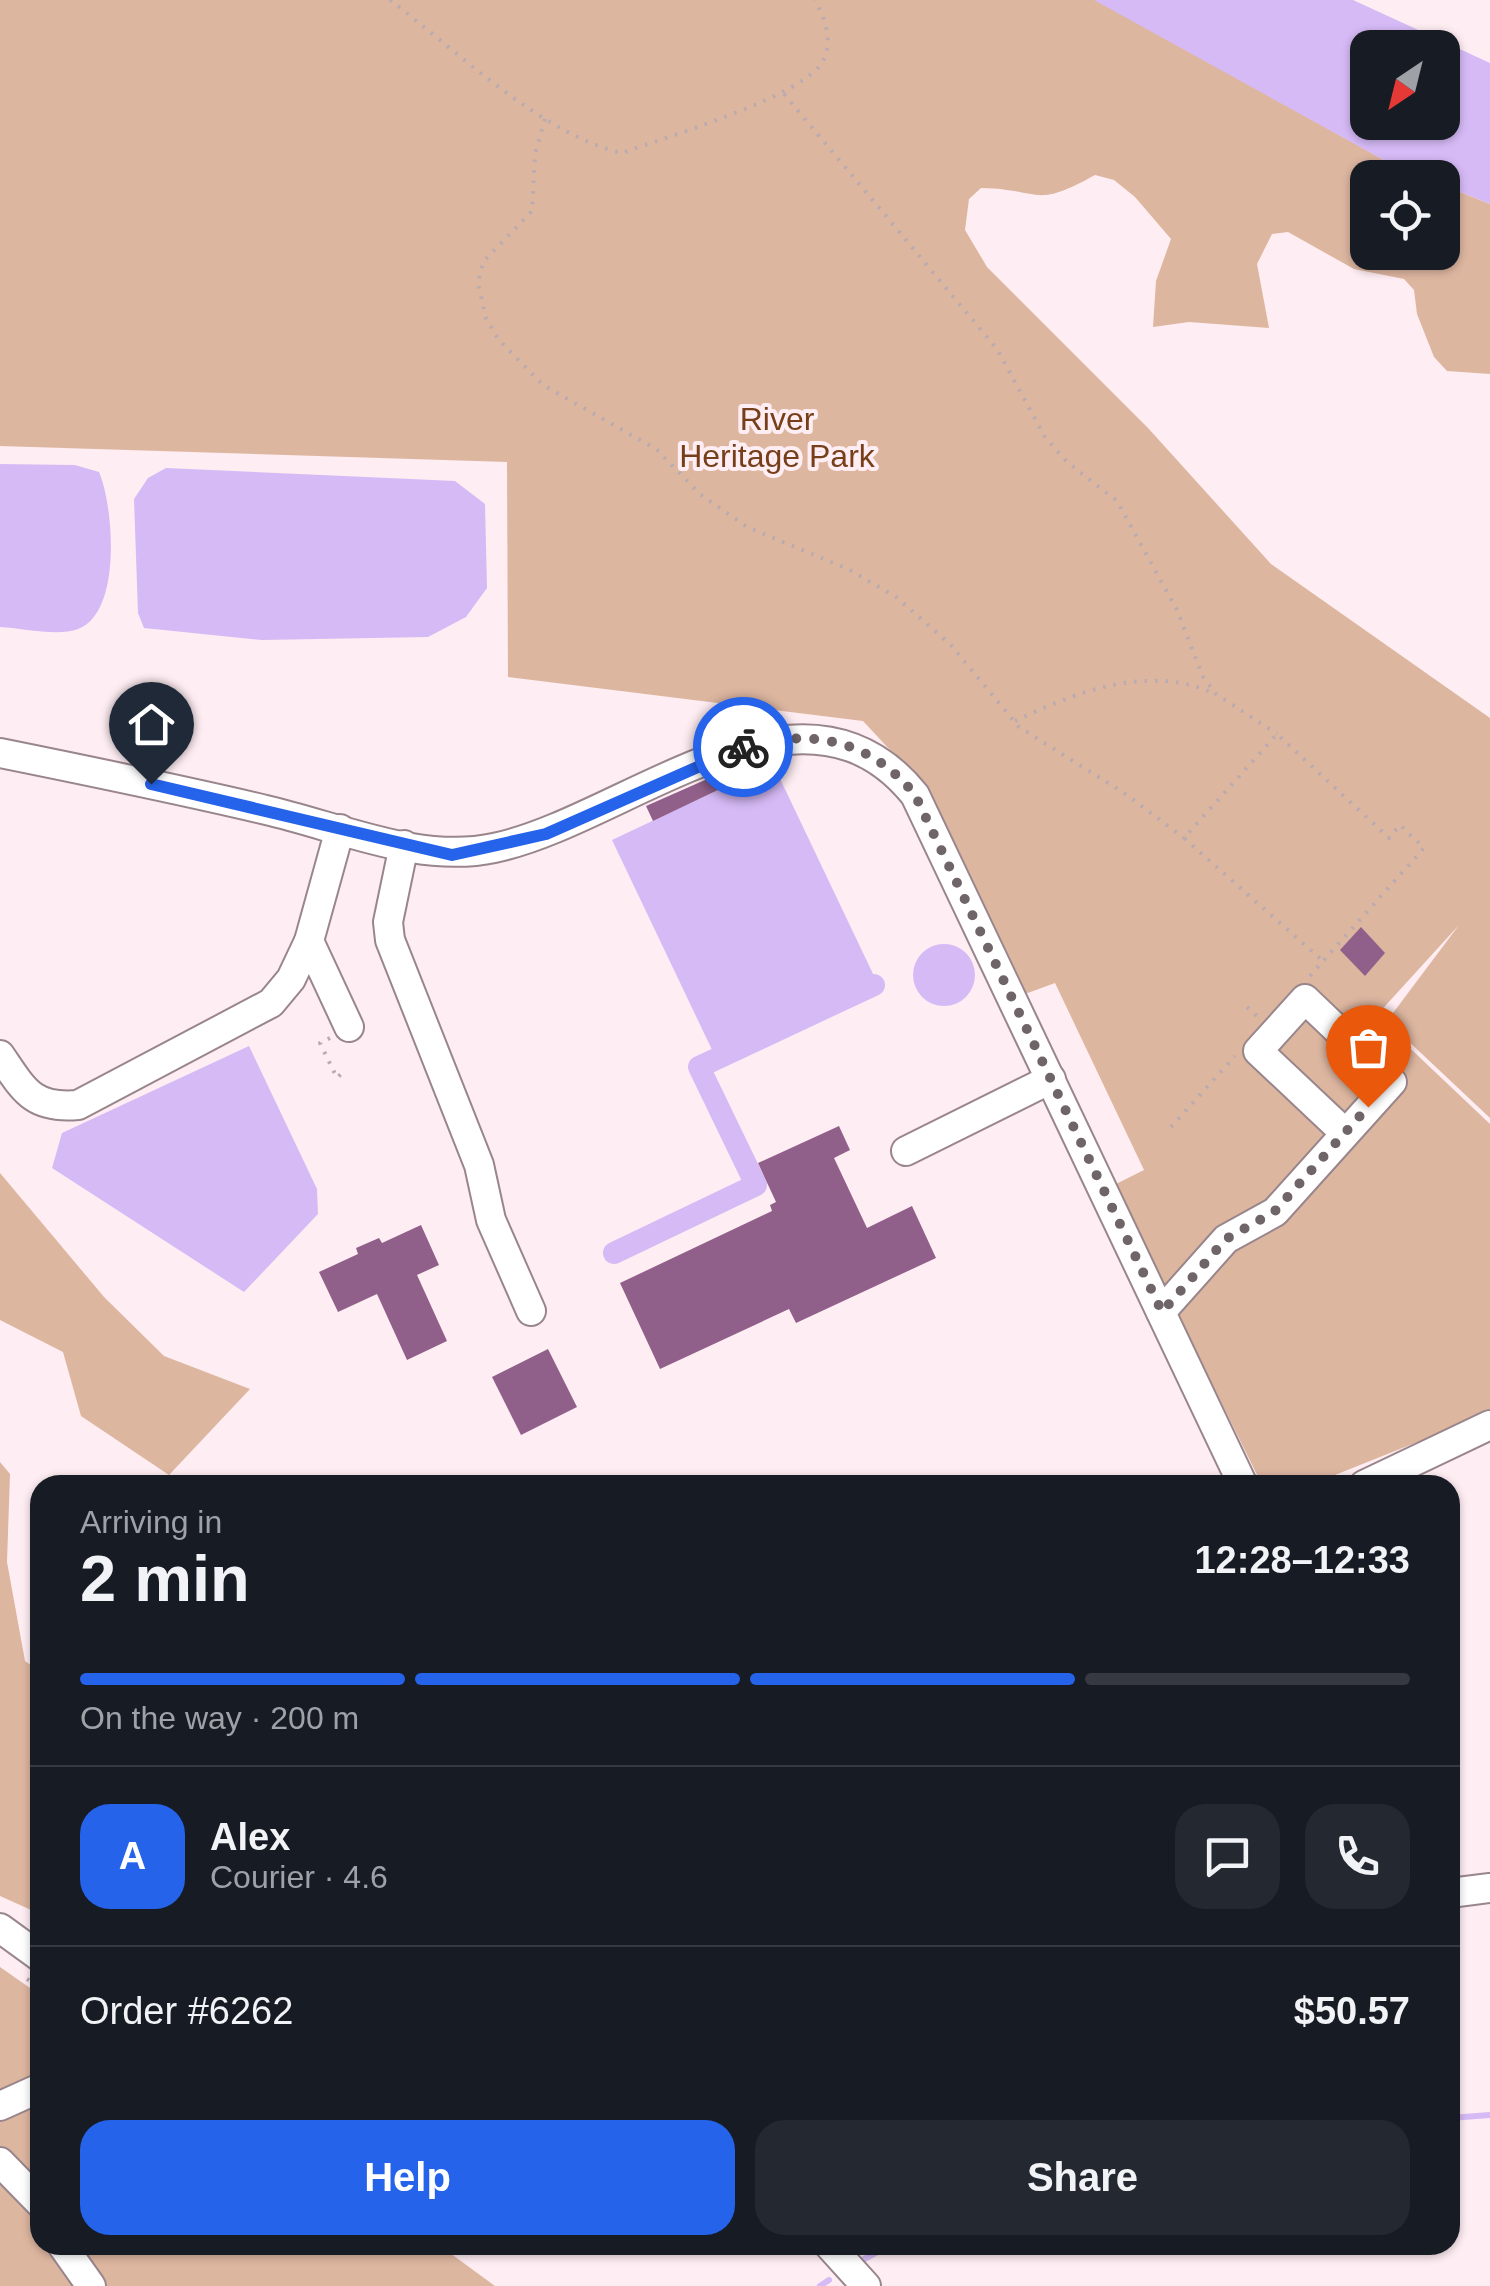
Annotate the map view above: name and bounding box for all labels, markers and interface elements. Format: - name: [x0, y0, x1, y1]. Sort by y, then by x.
- north arrow: [1350, 30, 1460, 140]
- map controls: [1350, 30, 1460, 270]
- button: locate: [1350, 160, 1460, 270]
- park label: River Heritage Park: [679, 401, 876, 474]
- pin: [109, 682, 194, 785]
- icon: home: [124, 697, 179, 752]
- courier: [693, 697, 793, 797]
- icon: bike: [716, 720, 771, 775]
- pin: [1326, 1005, 1411, 1108]
- icon: bag: [1341, 1020, 1396, 1075]
- text: Arriving in: [80, 1504, 222, 1540]
- text: 12:28–12:33: [1194, 1539, 1410, 1581]
- text: 2 min: [80, 1542, 250, 1615]
- text: On the way · 200 m: [80, 1700, 359, 1736]
- button: chat: [1175, 1804, 1280, 1909]
- button: phone: [1305, 1804, 1410, 1909]
- text: Alex: [210, 1816, 290, 1858]
- text: A: [119, 1835, 146, 1877]
- text: Courier · 4.6: [210, 1859, 388, 1895]
- text: Order #6262: [80, 1990, 293, 2032]
- text: $50.57: [1294, 1990, 1410, 2032]
- button: Help: [80, 2120, 735, 2235]
- button: Share: [755, 2120, 1410, 2235]

